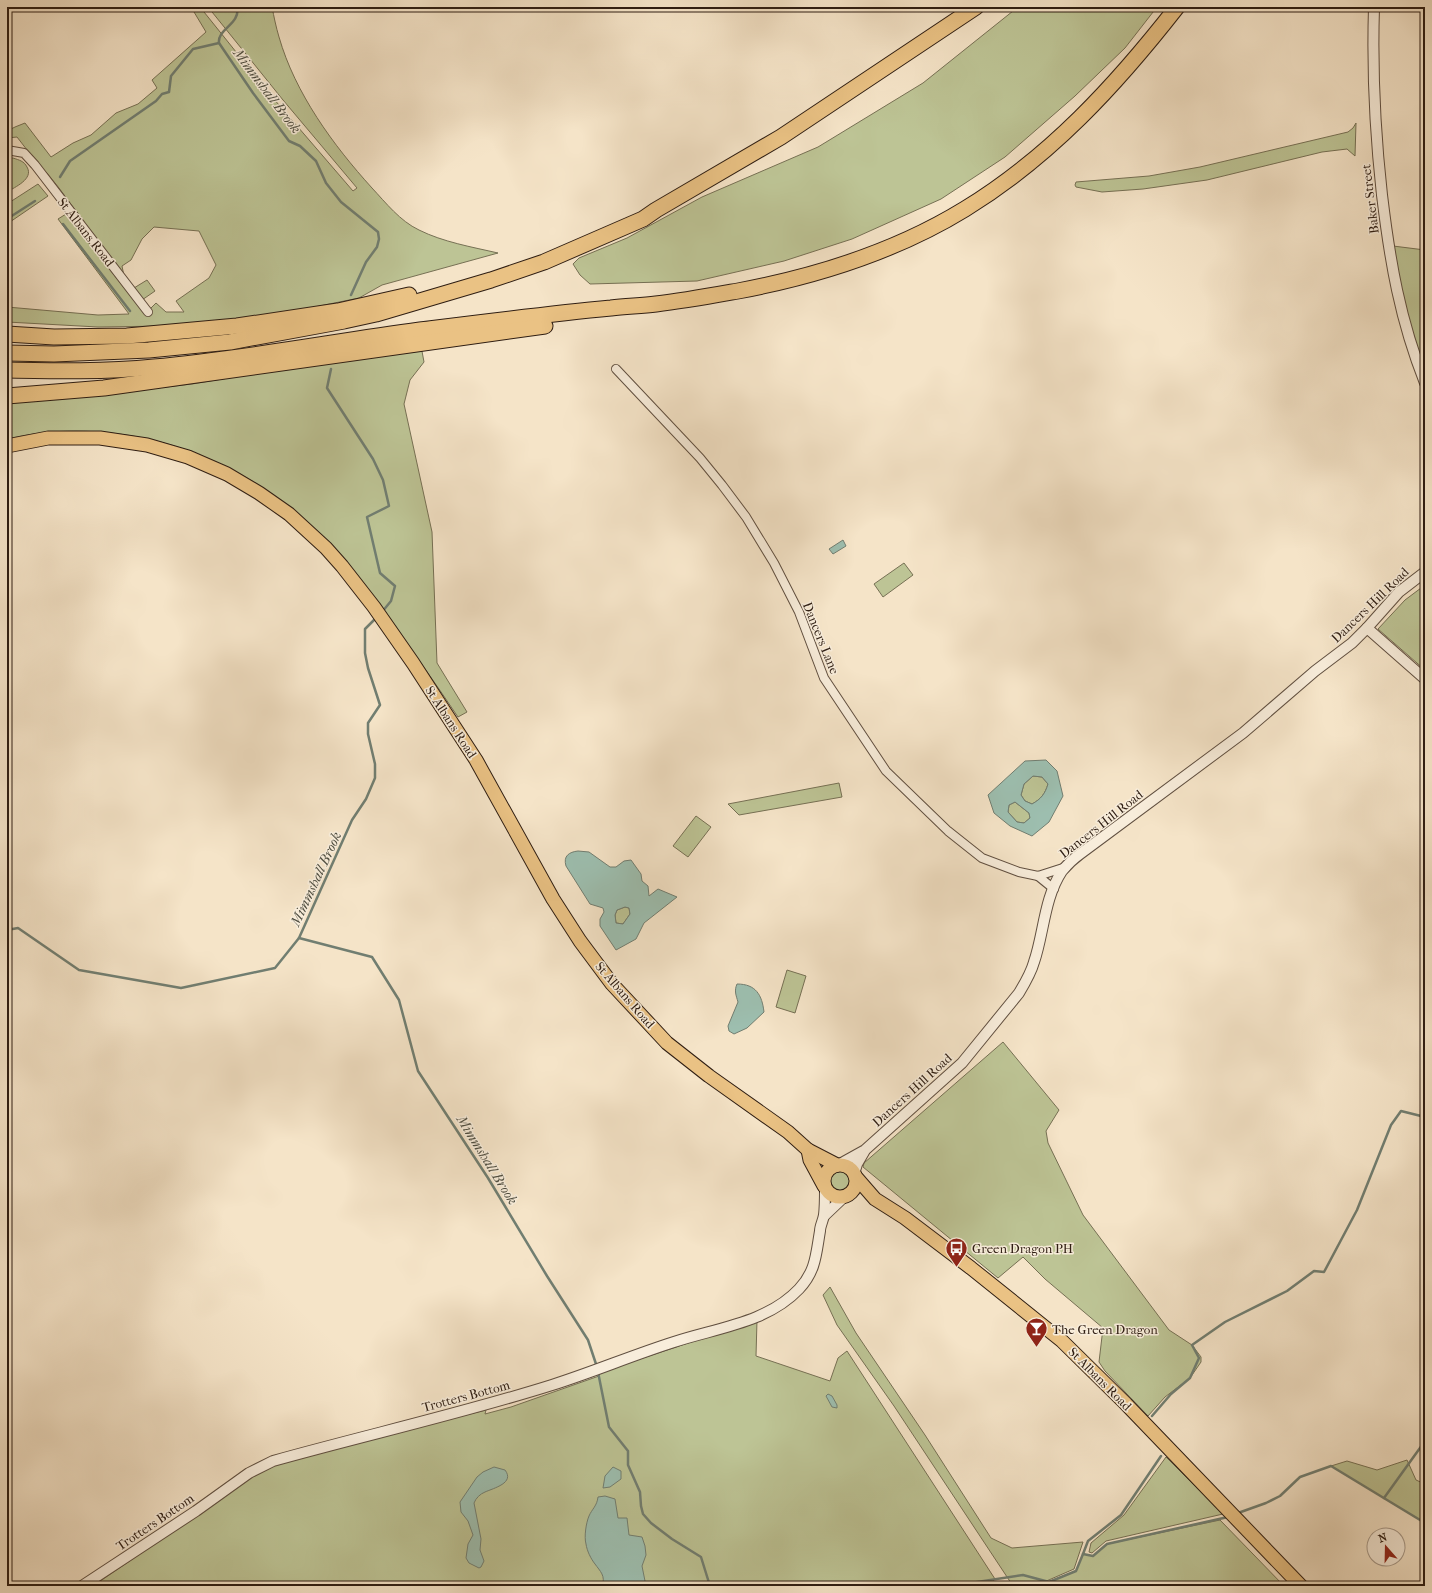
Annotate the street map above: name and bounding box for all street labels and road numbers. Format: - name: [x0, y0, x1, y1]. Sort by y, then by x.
- street label: Baker Street: [1358, 163, 1382, 235]
- street label: St Albans Road: [55, 195, 118, 270]
- street label: Dancers Hill Road: [1328, 564, 1412, 646]
- street label: Dancers Lane: [800, 600, 842, 677]
- street label: St Albans Road: [422, 683, 480, 762]
- street label: Dancers Hill Road: [1056, 786, 1146, 861]
- street label: St Albans Road: [592, 959, 658, 1032]
- street label: Dancers Hill Road: [869, 1050, 956, 1130]
- street label: St Albans Road: [1065, 1344, 1135, 1414]
- street label: Trotters Bottom: [420, 1377, 512, 1415]
- street label: Trotters Bottom: [113, 1490, 197, 1553]

